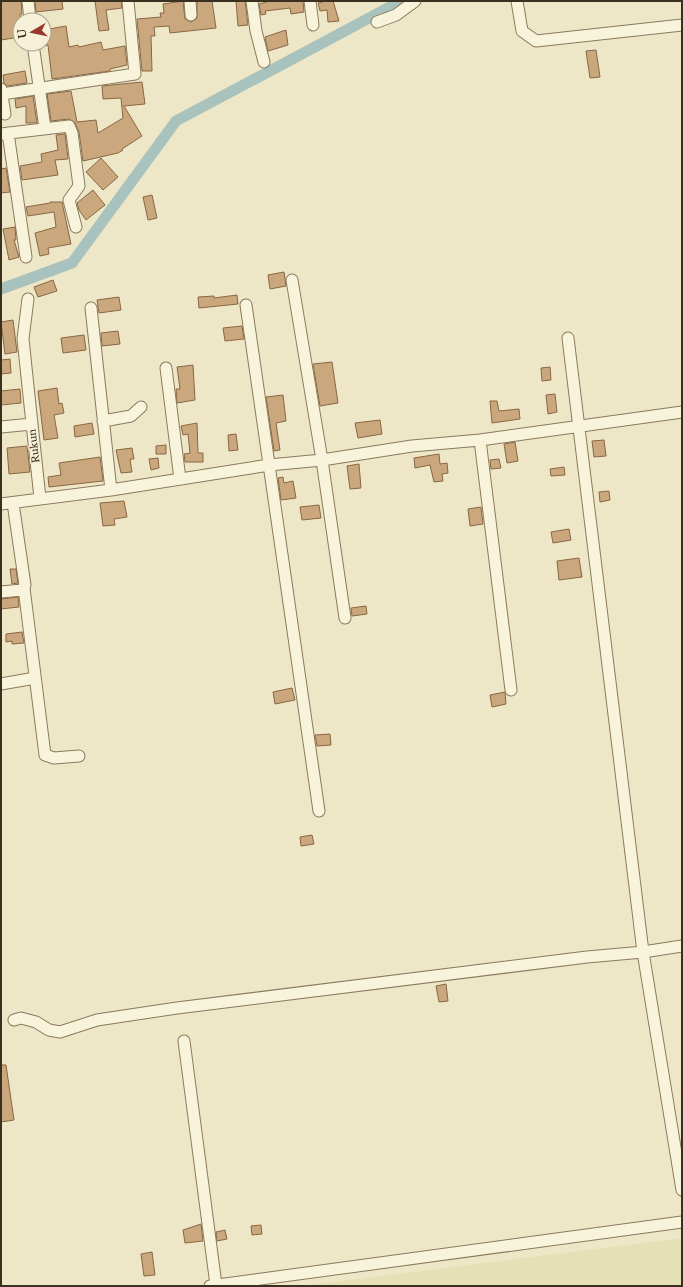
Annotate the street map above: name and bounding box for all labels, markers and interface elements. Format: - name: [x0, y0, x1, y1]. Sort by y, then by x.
- north arrow: [12, 12, 52, 52]
- text: U: [14, 27, 30, 39]
- street label: Rukun: [25, 428, 43, 464]

